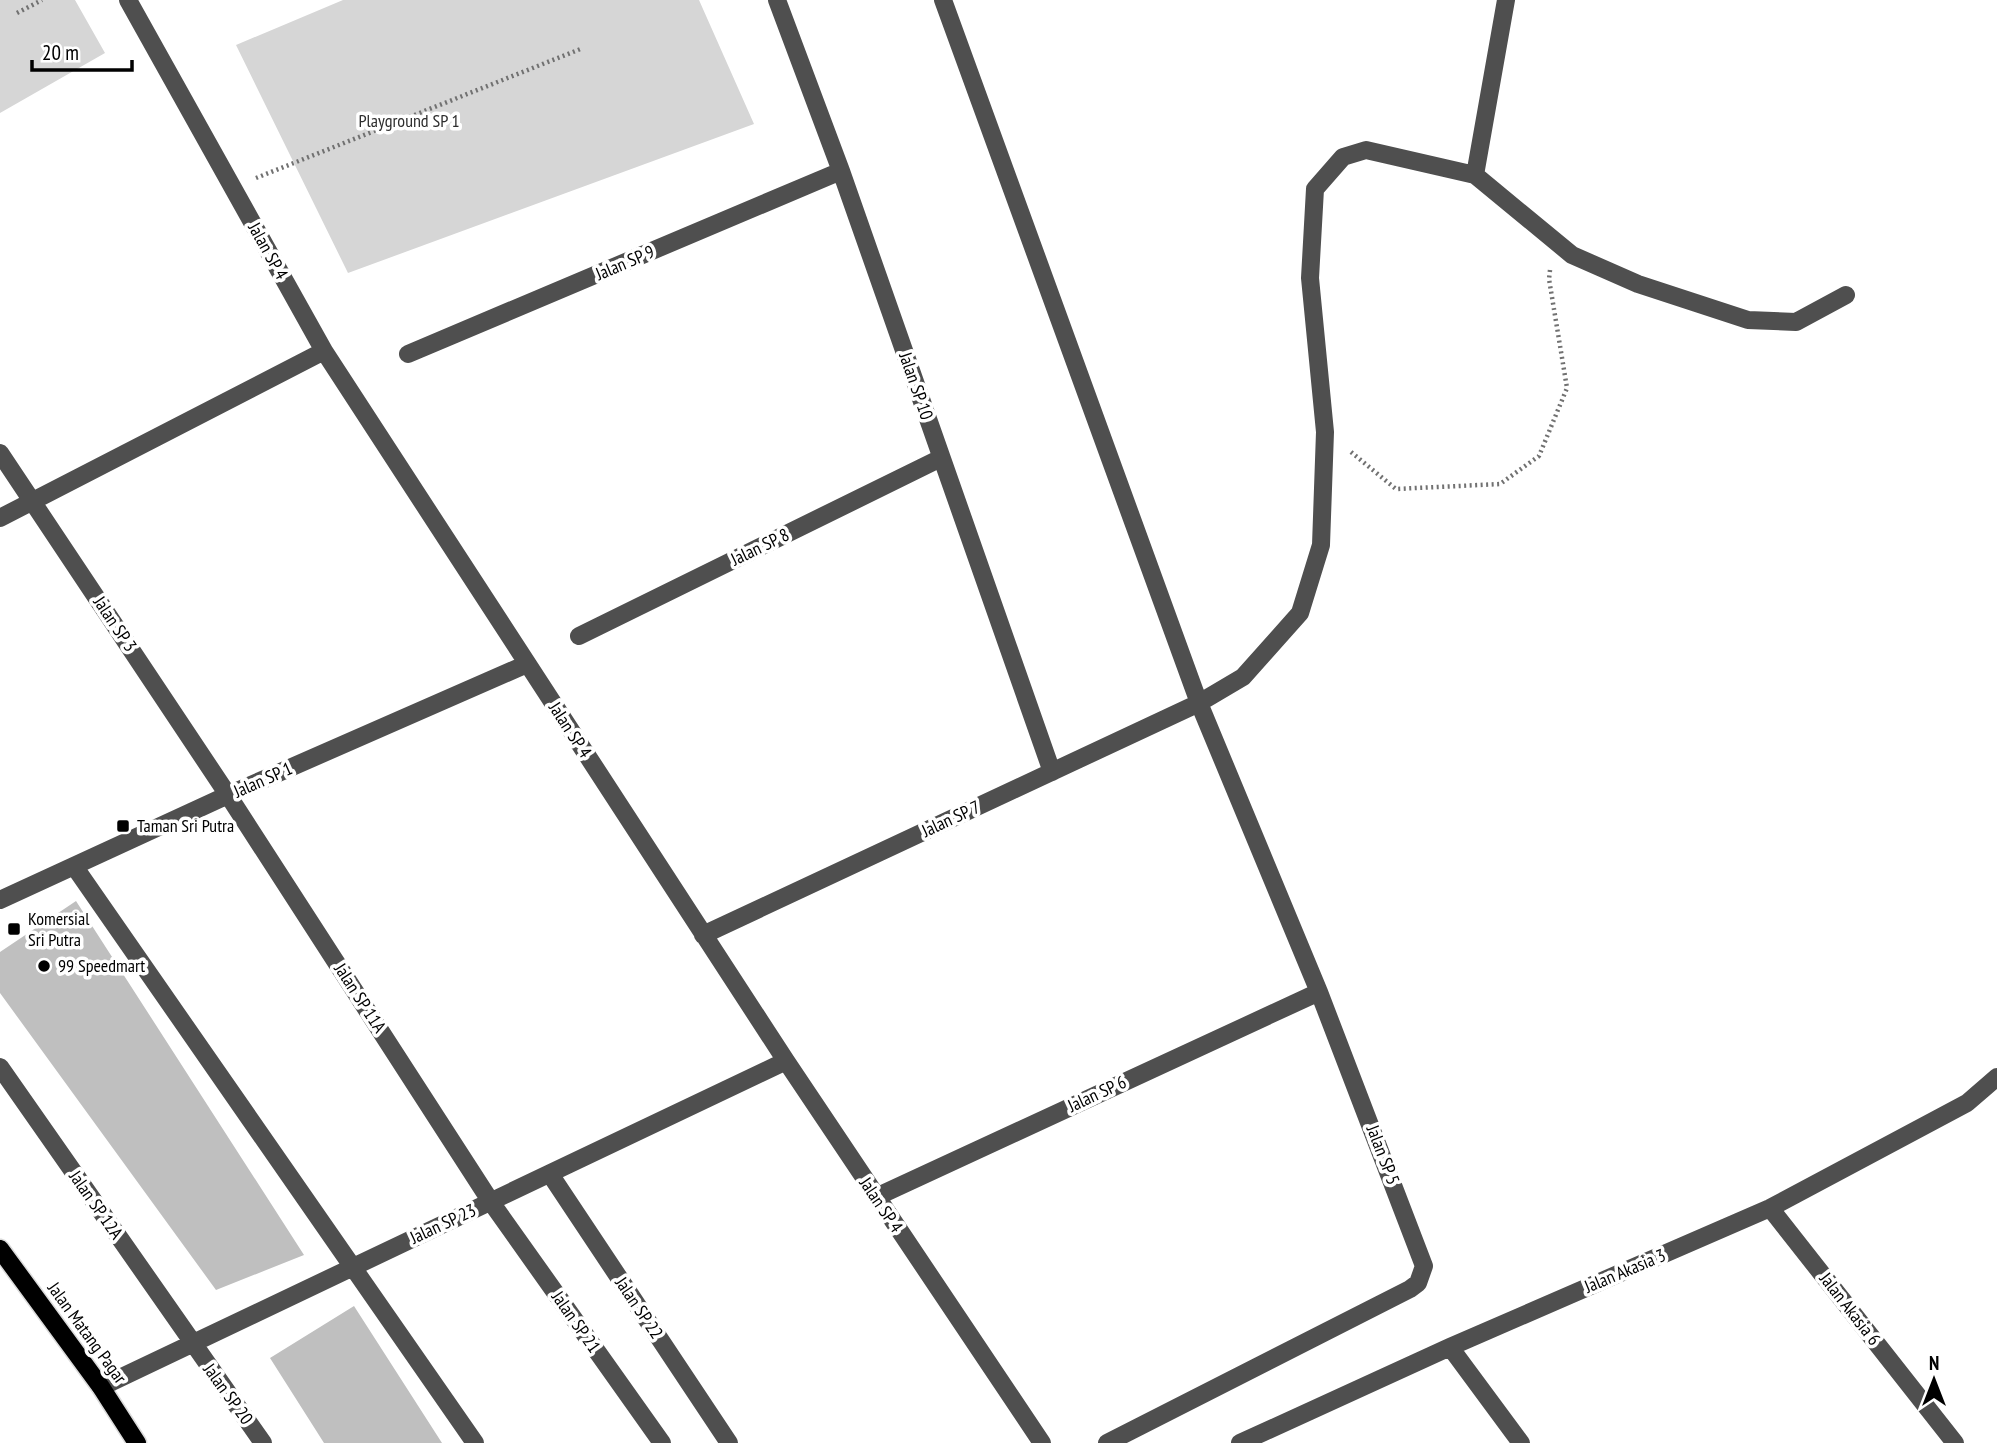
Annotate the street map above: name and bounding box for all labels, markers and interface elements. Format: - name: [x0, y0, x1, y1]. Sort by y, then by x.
- scale bar: [32, 28, 131, 72]
- text: 20 m: [42, 39, 79, 66]
- park label: Playground SP 1: [358, 109, 460, 132]
- street label: Jalan SP 4: [243, 217, 293, 283]
- street label: Jalan SP 9: [591, 240, 658, 286]
- street label: Jalan SP 10: [894, 348, 939, 423]
- street label: Jalan SP 8: [726, 523, 793, 571]
- street label: Jalan SP 3: [88, 591, 142, 656]
- street label: Jalan SP 4: [543, 697, 597, 762]
- street label: Jalan SP 1: [229, 756, 296, 803]
- street label: Jalan SP 7: [917, 795, 984, 842]
- place label: Taman Sri Putra: [137, 814, 234, 837]
- marker: Taman Sri Putra: [115, 818, 131, 834]
- place label: Komersial Sri Putra: [28, 907, 90, 951]
- marker: Komersial Sri Putra: [6, 921, 22, 937]
- place label: 99 Speedmart: [58, 954, 145, 977]
- marker: 99 Speedmart: [36, 958, 52, 974]
- street label: Jalan SP 11A: [329, 958, 392, 1037]
- street label: Jalan SP 6: [1063, 1070, 1130, 1117]
- street label: Jalan SP 5: [1361, 1121, 1405, 1188]
- street label: Jalan SP 12A: [64, 1165, 129, 1244]
- street label: Jalan SP 4: [854, 1172, 908, 1237]
- street label: Jalan SP 23: [405, 1198, 479, 1249]
- street label: Jalan Akasia 3: [1580, 1243, 1669, 1298]
- street label: Jalan Akasia 6: [1814, 1267, 1886, 1350]
- street label: Jalan SP 22: [610, 1271, 668, 1343]
- street label: Jalan Matang Pagar: [42, 1277, 132, 1388]
- street label: Jalan SP 21: [546, 1286, 606, 1357]
- north arrow: [1899, 1345, 1969, 1415]
- text: N: [1929, 1351, 1939, 1375]
- street label: Jalan SP 20: [198, 1358, 258, 1429]

